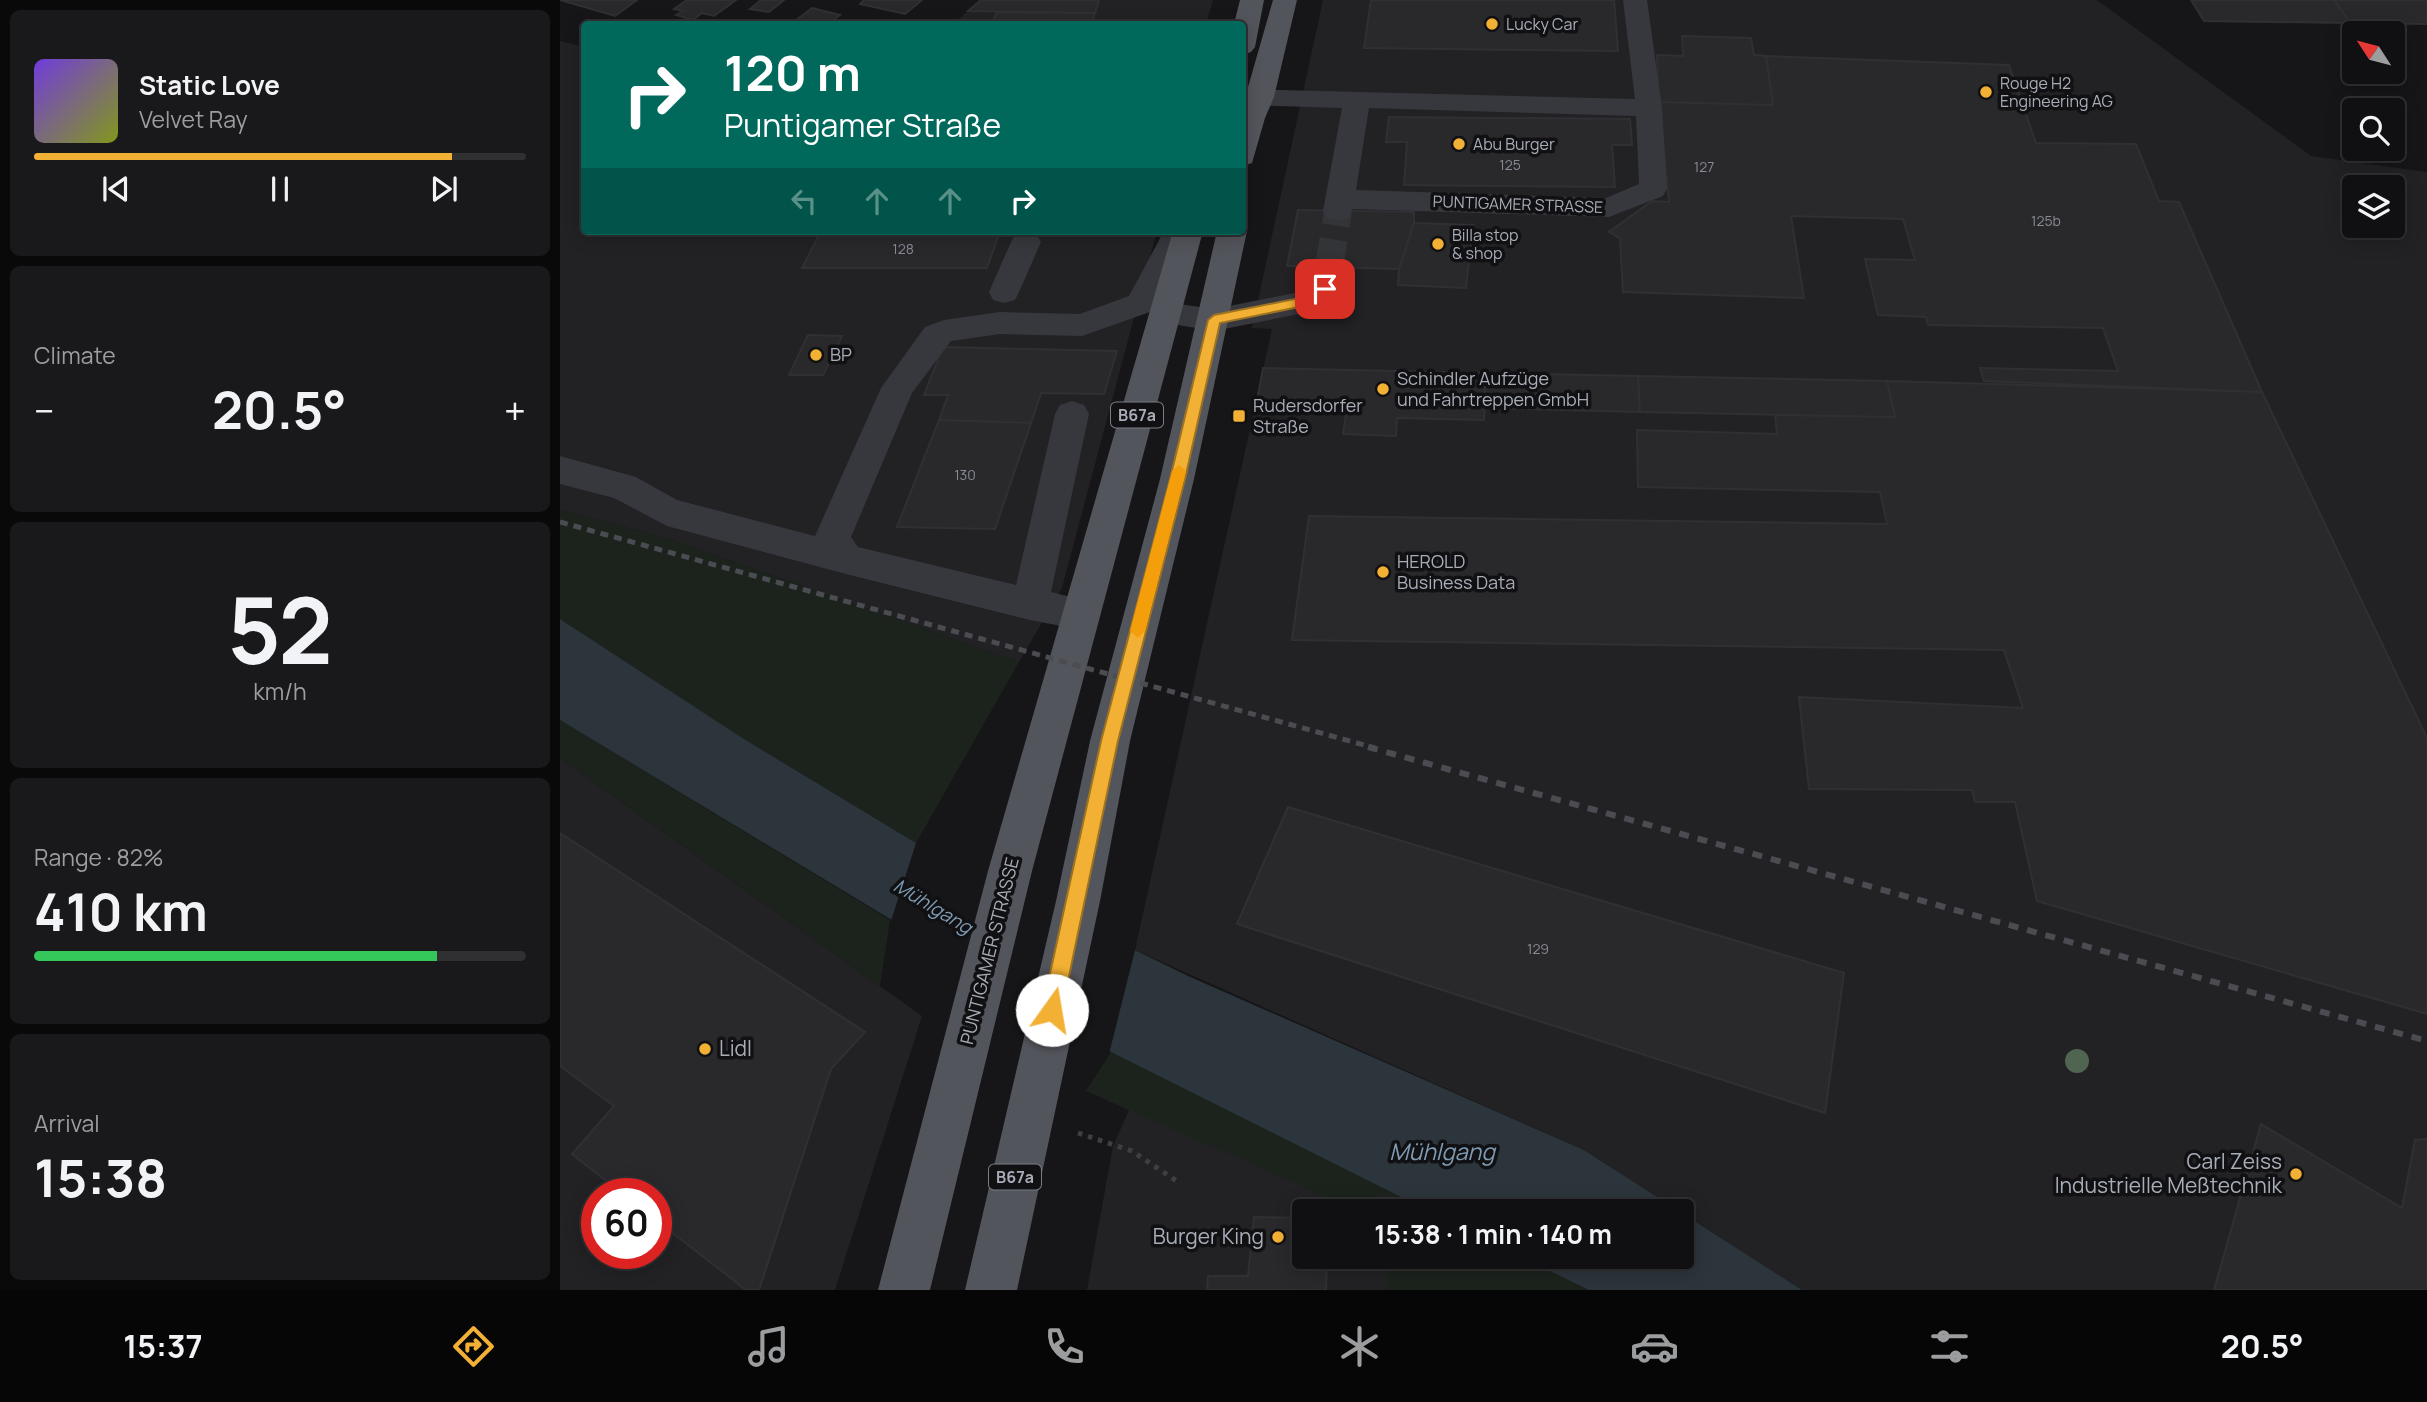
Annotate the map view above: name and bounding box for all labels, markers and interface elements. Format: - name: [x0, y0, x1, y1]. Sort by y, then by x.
- place label: Lucky Car: [1506, 13, 1578, 35]
- marker: Lucky Car: [1484, 16, 1500, 32]
- north arrow: [2342, 21, 2404, 84]
- map controls: [2342, 21, 2405, 238]
- text: 120 m: [724, 39, 861, 106]
- icon: right: [609, 49, 700, 140]
- text: Static Love: [139, 67, 280, 103]
- place label: Rouge H2 Engineering AG: [2000, 72, 2113, 112]
- marker: Rouge H2 Engineering AG: [1978, 84, 1994, 100]
- button: search: [2342, 98, 2405, 161]
- text: Velvet Ray: [139, 103, 248, 135]
- text: Puntigamer Straße: [724, 103, 1001, 147]
- place label: Abu Burger: [1473, 133, 1555, 155]
- marker: Abu Burger: [1451, 136, 1467, 152]
- house number: 125: [1499, 155, 1521, 174]
- house number: 127: [1694, 157, 1714, 176]
- icon: previous: [97, 170, 135, 208]
- icon: pause: [261, 170, 299, 208]
- icon: next: [425, 170, 463, 208]
- button: layers: [2342, 175, 2405, 238]
- icon: left: [785, 182, 823, 220]
- icon: ahead: [858, 182, 896, 220]
- icon: ahead: [931, 182, 969, 220]
- icon: right: [1004, 182, 1042, 220]
- street label: PUNTIGAMER STRASSE: [1432, 190, 1604, 218]
- house number: 125b: [2031, 211, 2061, 230]
- place label: Billa stop & shop: [1452, 224, 1519, 264]
- marker: Billa stop & shop: [1430, 236, 1446, 252]
- house number: 128: [892, 239, 914, 258]
- pin: [1295, 259, 1355, 319]
- icon: arrive: [1306, 270, 1344, 308]
- text: Climate: [34, 339, 116, 371]
- place label: BP: [830, 342, 852, 366]
- marker: BP: [808, 347, 824, 363]
- place label: Schindler Aufzüge und Fahrtreppen GmbH: [1397, 366, 1589, 411]
- text: 20.5°: [212, 374, 347, 445]
- marker: Schindler Aufzüge und Fahrtreppen GmbH: [1375, 381, 1391, 397]
- text: −: [34, 384, 55, 436]
- text: +: [504, 384, 526, 436]
- place label: Rudersdorfer Straße: [1253, 393, 1363, 438]
- road number: B67a: [1111, 402, 1163, 428]
- marker: Rudersdorfer Straße: [1231, 408, 1247, 424]
- house number: 130: [954, 465, 976, 484]
- place label: HEROLD Business Data: [1397, 549, 1515, 594]
- marker: HEROLD Business Data: [1375, 564, 1391, 580]
- text: 52: [227, 567, 333, 691]
- text: km/h: [253, 675, 307, 707]
- text: Range · 82%: [34, 841, 164, 873]
- street label: PUNTIGAMER STRASSE: [954, 855, 1024, 1047]
- water label: Mühlgang: [889, 872, 979, 941]
- text: 410 km: [34, 876, 208, 947]
- house number: 129: [1527, 939, 1549, 958]
- position arrow: [1015, 973, 1089, 1047]
- place label: Lidl: [719, 1034, 752, 1062]
- marker: Lidl: [697, 1041, 713, 1057]
- text: Arrival: [34, 1107, 100, 1139]
- water label: Mühlgang: [1389, 1135, 1497, 1167]
- text: 15:38: [34, 1142, 167, 1213]
- place label: Carl Zeiss Industrielle Meßtechnik: [2055, 1147, 2283, 1199]
- road number: B67a: [989, 1164, 1041, 1190]
- marker: Carl Zeiss Industrielle Meßtechnik: [2288, 1166, 2304, 1182]
- speed limit sign: 60: [581, 1178, 672, 1269]
- text: 15:38 · 1 min · 140 m: [1374, 1216, 1612, 1252]
- place label: Burger King: [1153, 1222, 1264, 1250]
- marker: Burger King: [1270, 1229, 1286, 1245]
- icon: directions: [449, 1322, 498, 1371]
- icon: music: [744, 1322, 793, 1371]
- icon: phone: [1040, 1322, 1089, 1371]
- icon: climate: [1335, 1322, 1384, 1371]
- icon: car: [1630, 1322, 1679, 1371]
- icon: filters: [1925, 1322, 1974, 1371]
- text: 15:37: [123, 1324, 203, 1368]
- text: 20.5°: [2221, 1324, 2304, 1368]

